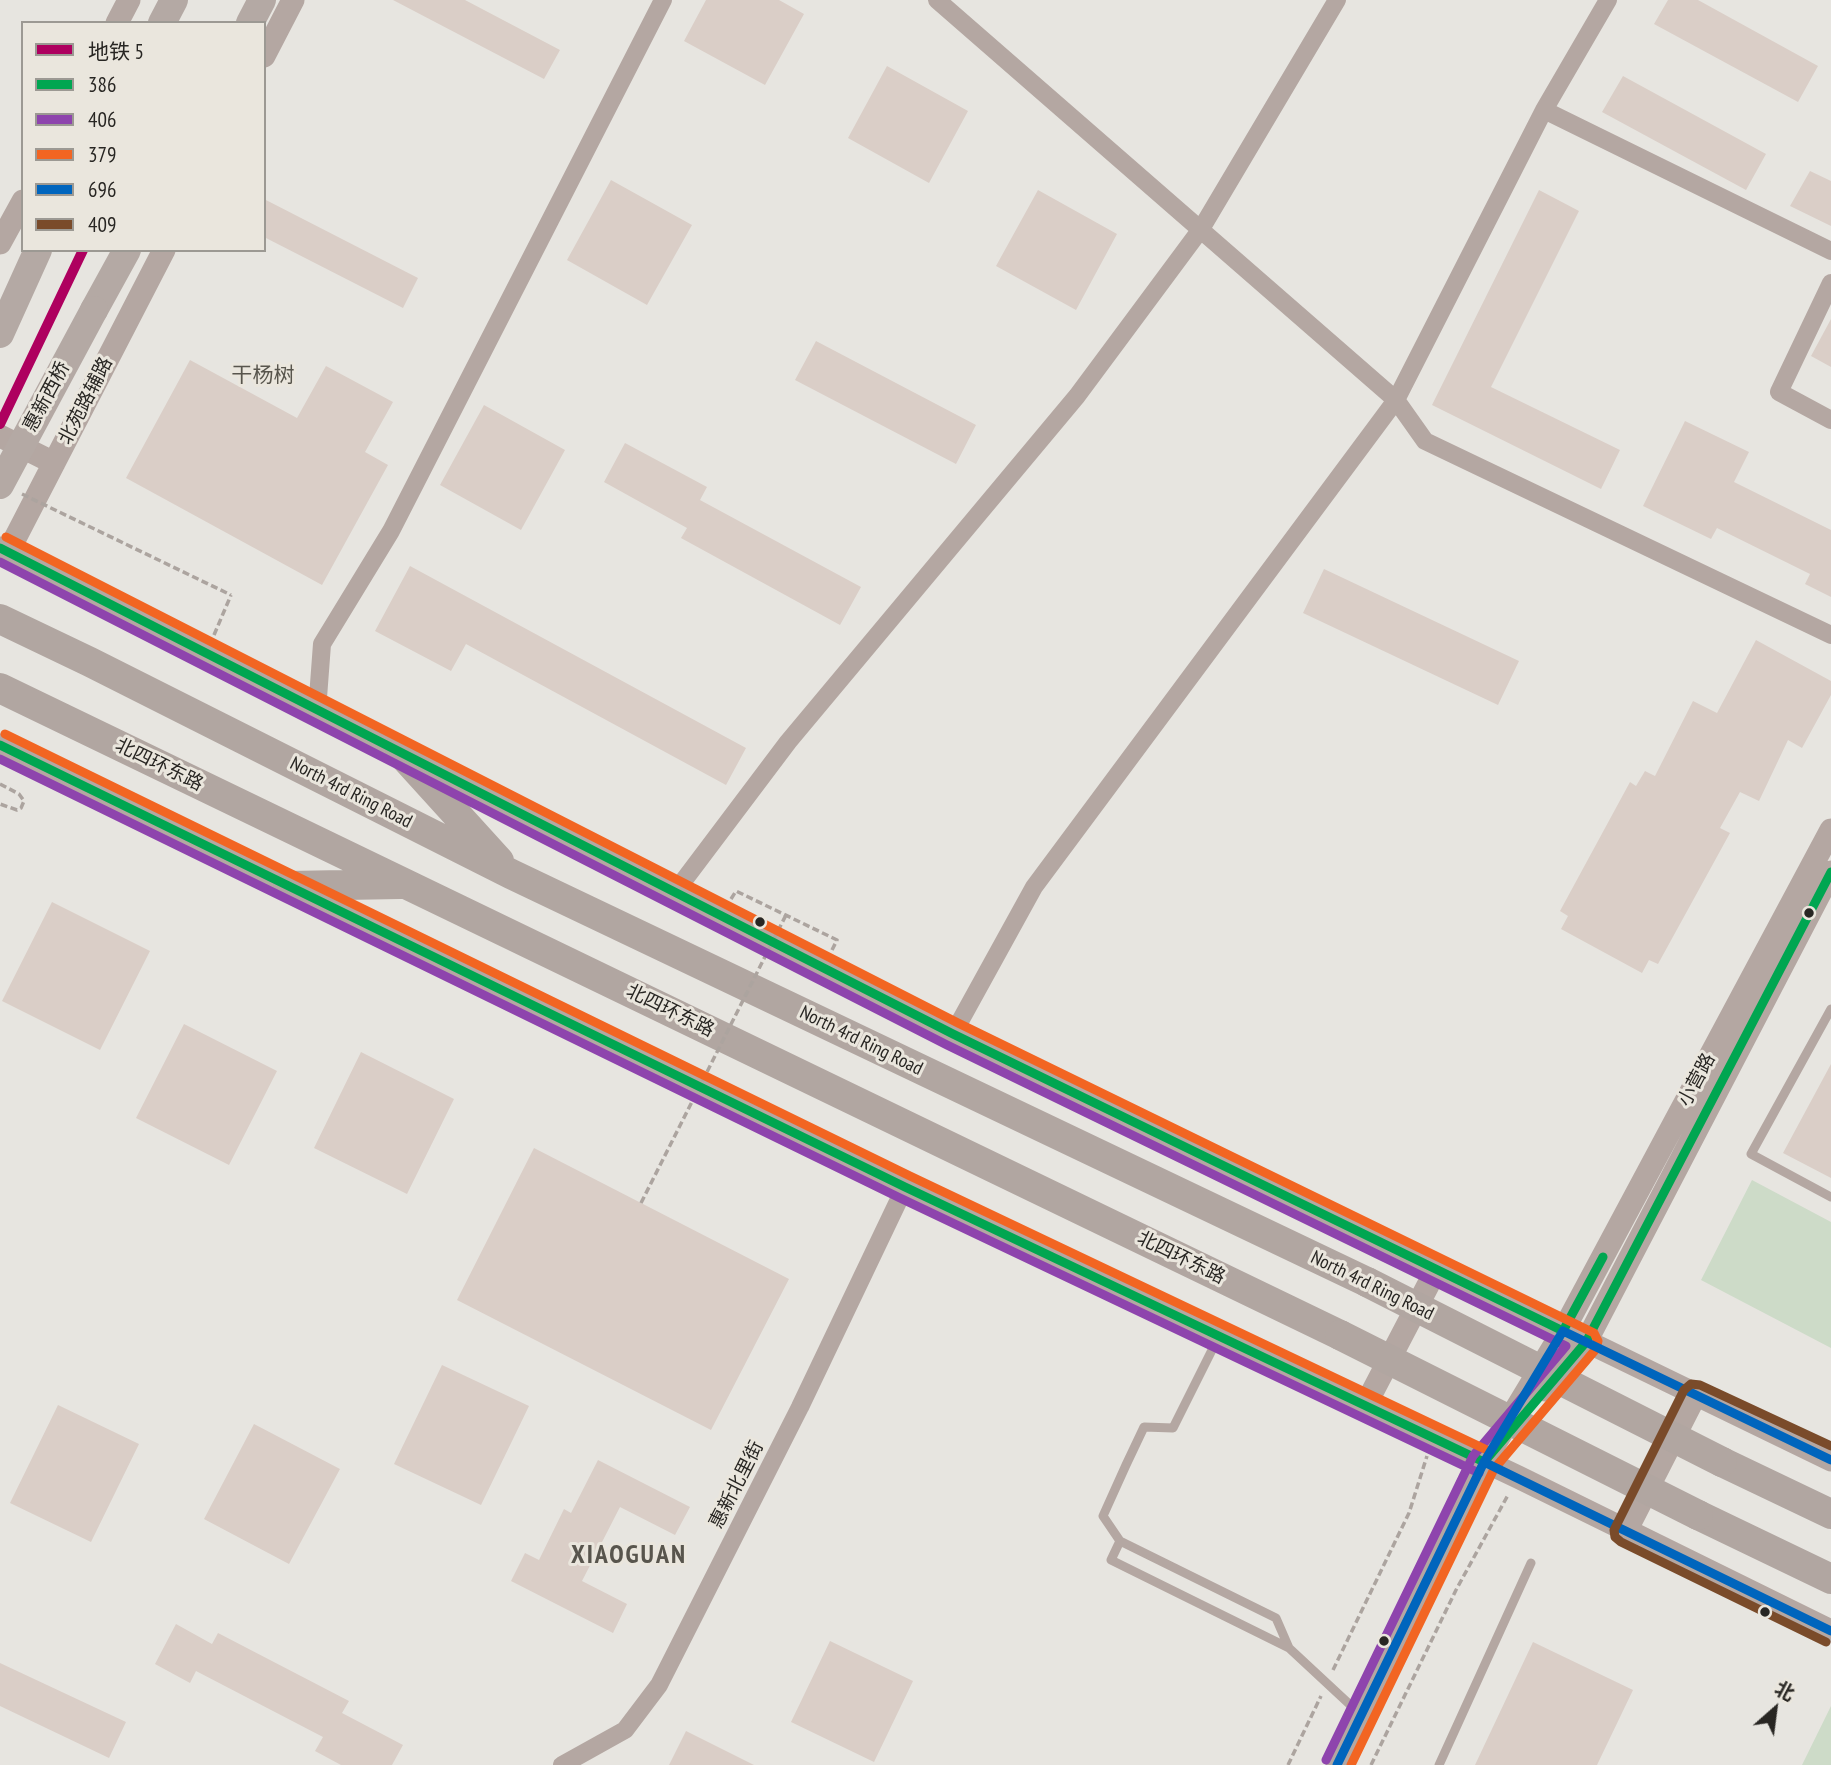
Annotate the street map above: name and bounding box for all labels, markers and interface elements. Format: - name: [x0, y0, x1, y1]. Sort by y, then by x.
- legend: [21, 21, 266, 252]
- text: 地铁 5: [88, 38, 144, 65]
- text: 386: [88, 71, 116, 98]
- text: 406: [88, 106, 116, 133]
- text: 379: [88, 141, 116, 168]
- text: 696: [88, 176, 116, 203]
- text: 409: [88, 211, 116, 238]
- street label: 北苑路辅路: [54, 354, 118, 448]
- street label: 惠新西桥: [19, 358, 75, 436]
- district label: 干杨树: [232, 363, 294, 389]
- street label: 北四环东路: [111, 734, 207, 796]
- street label: North 4rd Ring Road: [286, 752, 416, 834]
- unlabelled marker: [1802, 906, 1816, 920]
- unlabelled marker: [753, 915, 767, 929]
- street label: 北四环东路: [622, 980, 718, 1042]
- street label: North 4rd Ring Road: [796, 1001, 926, 1081]
- street label: 小营路: [1674, 1049, 1720, 1111]
- street label: 北四环东路: [1133, 1227, 1229, 1289]
- street label: North 4rd Ring Road: [1307, 1246, 1437, 1326]
- street label: 惠新北里街: [705, 1438, 769, 1532]
- district label: XIAOGUAN: [572, 1540, 686, 1572]
- unlabelled marker: [1758, 1605, 1772, 1619]
- unlabelled marker: [1377, 1634, 1391, 1648]
- north arrow: [1740, 1674, 1810, 1744]
- text: 北: [1771, 1675, 1799, 1706]

